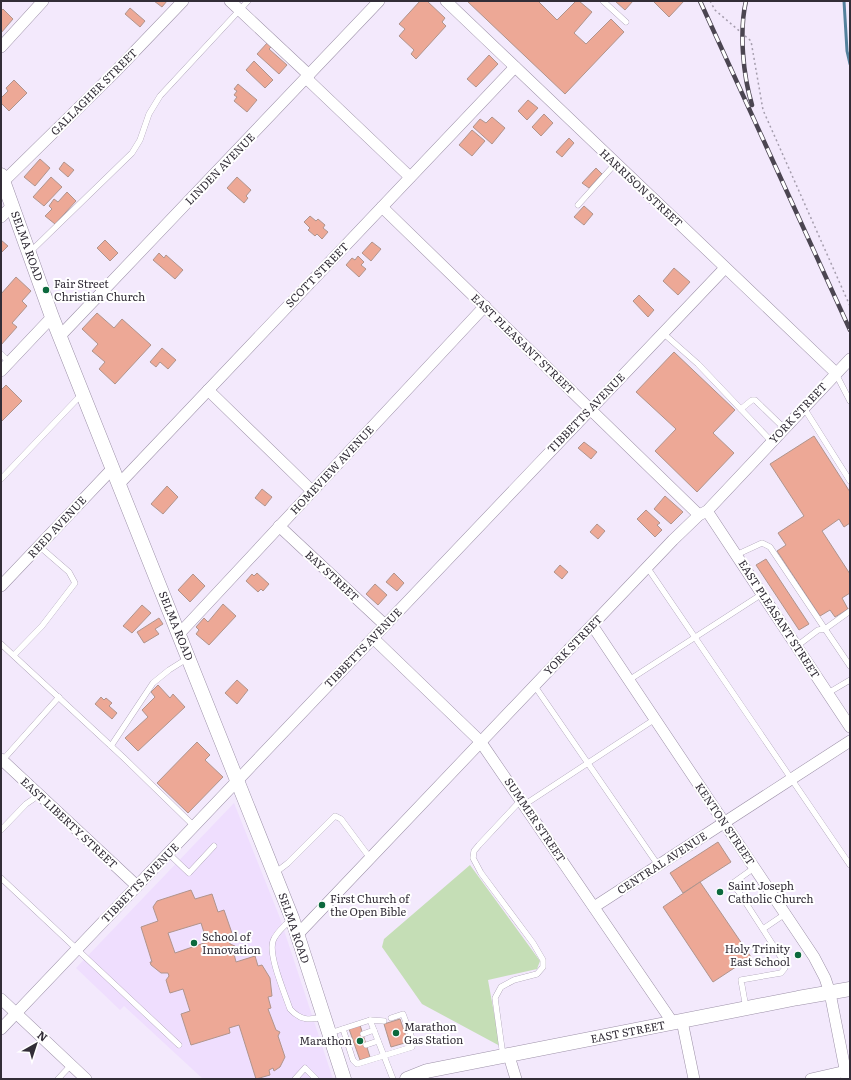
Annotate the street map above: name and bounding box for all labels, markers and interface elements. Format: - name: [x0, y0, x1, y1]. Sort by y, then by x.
- street label: GALLAGHER STREET: [46, 44, 140, 138]
- street label: LINDEN AVENUE: [181, 129, 258, 208]
- street label: HARRISON STREET: [597, 144, 687, 230]
- street label: SELMA ROAD: [8, 208, 48, 283]
- street label: SCOTT STREET: [281, 238, 352, 310]
- place label: Fair Street Christian Church: [54, 275, 145, 304]
- marker: Fair Street Christian Church: [41, 285, 51, 295]
- street label: EAST PLEASANT STREET: [468, 289, 579, 397]
- street label: TIBBETTS AVENUE: [543, 369, 628, 456]
- street label: YORK STREET: [765, 378, 830, 446]
- street label: HOMEVIEW AVENUE: [286, 421, 377, 517]
- street label: REED AVENUE: [23, 492, 89, 561]
- street label: BAY STREET: [302, 546, 363, 604]
- street label: EAST PLEASANT STREET: [735, 556, 824, 681]
- street label: SELMA ROAD: [156, 588, 198, 663]
- street label: TIBBETTS AVENUE: [320, 604, 405, 691]
- street label: YORK STREET: [539, 611, 605, 678]
- street label: EAST LIBERTY STREET: [18, 773, 122, 871]
- street label: SUMMER STREET: [502, 774, 570, 865]
- street label: KENTON STREET: [692, 779, 759, 868]
- street label: CENTRAL AVENUE: [613, 827, 710, 897]
- street label: TIBBETTS AVENUE: [97, 839, 182, 926]
- place label: Saint Joseph Catholic Church: [728, 877, 814, 906]
- marker: Saint Joseph Catholic Church: [715, 887, 725, 897]
- street label: SELMA ROAD: [275, 890, 314, 965]
- place label: First Church of the Open Bible: [330, 890, 410, 919]
- marker: First Church of the Open Bible: [317, 900, 327, 910]
- place label: School of Innovation: [202, 928, 261, 957]
- marker: School of Innovation: [189, 938, 199, 948]
- place label: Holy Trinity East School: [725, 940, 791, 969]
- marker: Holy Trinity East School: [793, 950, 803, 960]
- street label: EAST STREET: [589, 1016, 667, 1046]
- place label: Marathon Gas Station: [404, 1018, 463, 1047]
- north arrow: [16, 1024, 56, 1064]
- text: N: [34, 1026, 52, 1045]
- marker: Marathon Gas Station: [391, 1028, 401, 1038]
- place label: Marathon: [299, 1032, 352, 1048]
- marker: Marathon: [355, 1036, 365, 1046]

